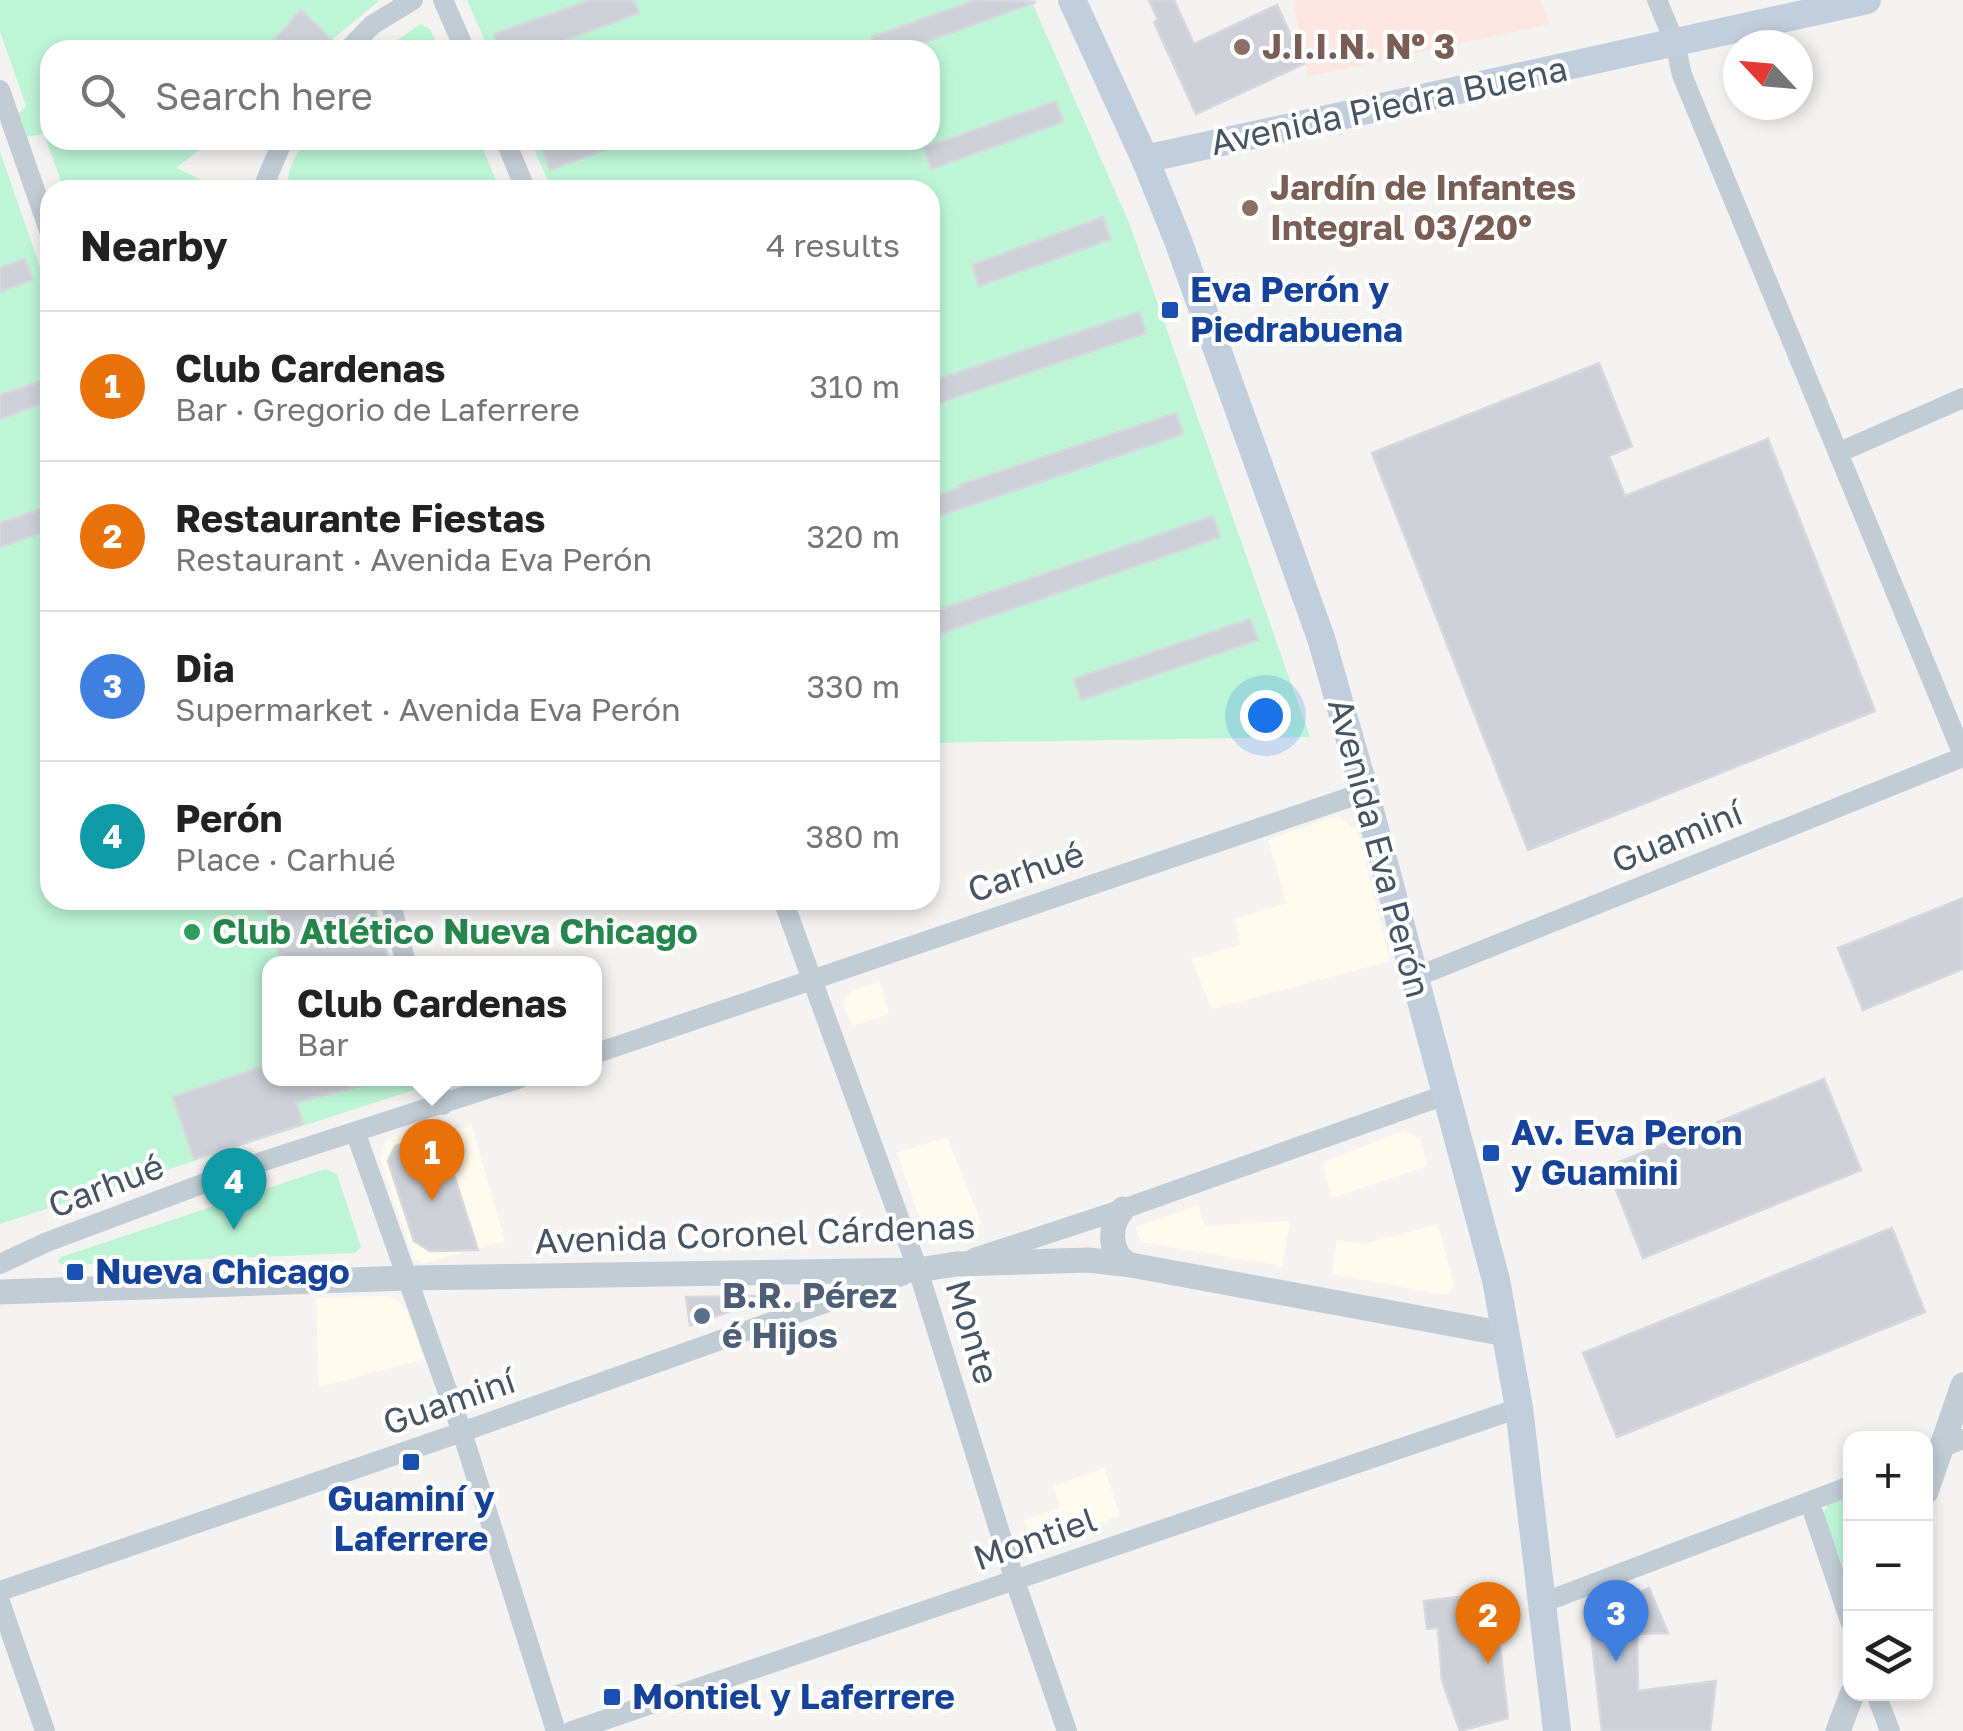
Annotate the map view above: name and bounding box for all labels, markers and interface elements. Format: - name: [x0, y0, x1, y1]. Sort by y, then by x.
- place label: J.I.I.N. Nº 3: [1262, 25, 1455, 67]
- north arrow: [1723, 30, 1813, 120]
- marker: J.I.I.N. Nº 3: [1231, 36, 1253, 58]
- search box: [40, 40, 940, 150]
- street label: Avenida Piedra Buena: [1207, 47, 1571, 163]
- icon: search: [75, 68, 130, 123]
- text: Search here: [155, 73, 373, 118]
- place label: Jardín de Infantes Integral 03/20°: [1270, 166, 1576, 248]
- marker: Jardín de Infantes Integral 03/20°: [1239, 197, 1261, 219]
- text: Nearby: [80, 220, 228, 270]
- text: 4 results: [766, 226, 900, 264]
- place label: Eva Perón y Piedrabuena: [1190, 268, 1403, 350]
- marker: Eva Perón y Piedrabuena: [1159, 299, 1181, 321]
- text: Club Cardenas: [175, 345, 446, 390]
- text: 1: [104, 367, 121, 405]
- text: 310 m: [810, 367, 900, 405]
- text: Bar · Gregorio de Laferrere: [175, 390, 580, 428]
- text: Restaurante Fiestas: [175, 495, 546, 540]
- text: 2: [103, 517, 122, 555]
- text: 320 m: [807, 517, 900, 555]
- text: Restaurant · Avenida Eva Perón: [175, 540, 652, 578]
- text: Dia: [175, 645, 235, 690]
- text: 3: [103, 667, 122, 705]
- text: 330 m: [806, 667, 900, 705]
- text: Supermarket · Avenida Eva Perón: [175, 690, 681, 728]
- your location: [1240, 690, 1291, 741]
- street label: Avenida Eva Perón: [1320, 693, 1440, 1002]
- street label: Guaminí: [1605, 790, 1750, 881]
- text: Perón: [175, 795, 283, 840]
- text: 4: [102, 817, 123, 855]
- text: 380 m: [806, 817, 900, 855]
- street label: Carhué: [962, 832, 1089, 910]
- text: Place · Carhué: [175, 840, 396, 878]
- place label: Club Atlético Nueva Chicago: [212, 910, 698, 952]
- marker: Club Atlético Nueva Chicago: [181, 921, 203, 943]
- popup: [262, 956, 602, 1086]
- text: Club Cardenas: [297, 980, 567, 1025]
- text: Bar: [297, 1025, 349, 1063]
- place label: Av. Eva Peron y Guamini: [1511, 1111, 1743, 1193]
- pin: 1: [400, 1118, 464, 1201]
- marker: Av. Eva Peron y Guamini: [1480, 1142, 1502, 1164]
- street label: Carhué: [42, 1144, 169, 1226]
- pin: 4: [202, 1148, 266, 1230]
- street label: Avenida Coronel Cárdenas: [534, 1204, 976, 1262]
- place label: Nueva Chicago: [95, 1250, 350, 1292]
- marker: Nueva Chicago: [64, 1261, 86, 1283]
- place label: B.R. Pérez é Hijos: [722, 1274, 897, 1356]
- street label: Monte: [937, 1275, 1009, 1389]
- marker: B.R. Pérez é Hijos: [691, 1305, 713, 1327]
- street label: Guaminí: [377, 1358, 523, 1443]
- map controls: [1843, 1431, 1933, 1701]
- button: +: [1843, 1431, 1933, 1521]
- marker: Guaminí y Laferrere: [400, 1451, 422, 1473]
- place label: Guaminí y Laferrere: [327, 1477, 495, 1559]
- street label: Montiel: [968, 1497, 1102, 1579]
- button: −: [1843, 1521, 1933, 1611]
- pin: 3: [1584, 1580, 1648, 1662]
- pin: 2: [1456, 1582, 1520, 1664]
- button: layers: [1843, 1611, 1933, 1701]
- place label: Montiel y Laferrere: [632, 1675, 955, 1717]
- marker: Montiel y Laferrere: [601, 1686, 623, 1708]

